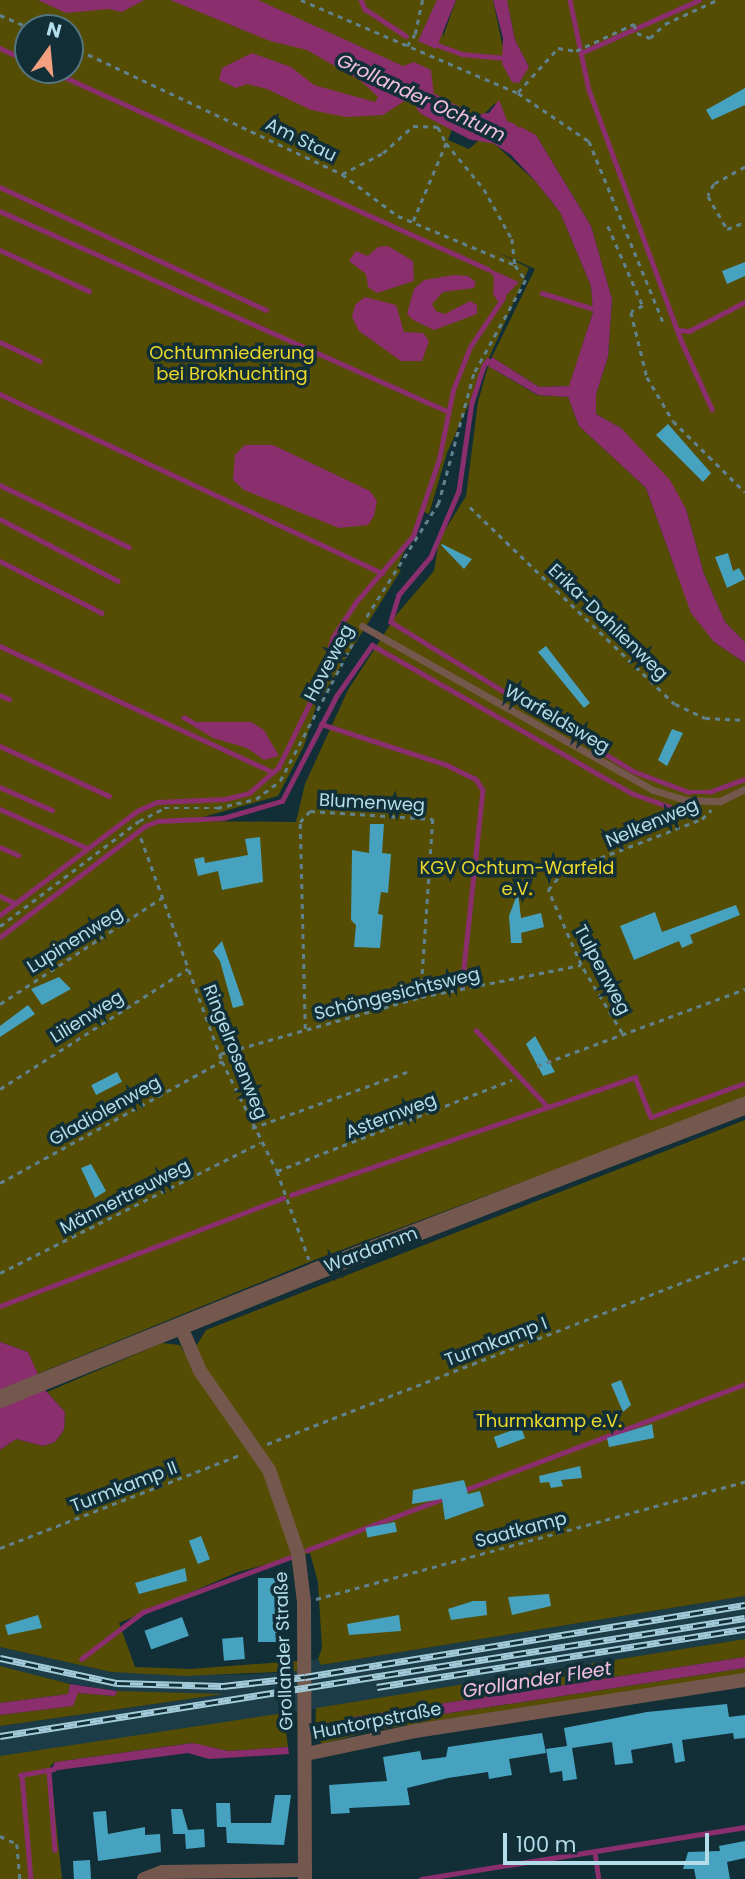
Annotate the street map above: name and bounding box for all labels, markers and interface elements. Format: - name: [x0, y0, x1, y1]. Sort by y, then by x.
- north arrow: [14, 14, 84, 84]
- text: N: [44, 15, 64, 45]
- water label: Grollander Ochtum: [333, 49, 509, 147]
- street label: Am Stau: [262, 114, 340, 166]
- park label: Ochtumniederung bei Brokhuchting: [149, 343, 315, 386]
- street label: Erika-Dahlienweg: [544, 559, 672, 685]
- street label: Hoveweg: [300, 621, 358, 705]
- street label: Warfeldsweg: [501, 680, 613, 758]
- street label: Blumenweg: [318, 789, 426, 817]
- street label: Nelkenweg: [603, 794, 701, 852]
- park label: KGV Ochtum-Warfeld e.V.: [419, 858, 615, 900]
- street label: Lupinenweg: [23, 902, 127, 978]
- street label: Tulpenweg: [569, 921, 635, 1019]
- street label: Schöngesichtsweg: [312, 963, 482, 1025]
- street label: Ringelrosenweg: [198, 982, 272, 1122]
- street label: Lilienweg: [47, 986, 127, 1048]
- street label: Gladiolenweg: [46, 1072, 164, 1150]
- street label: Asternweg: [343, 1089, 439, 1143]
- street label: Männertreuweg: [57, 1155, 193, 1239]
- street label: Wardamm: [321, 1222, 421, 1278]
- street label: Turmkamp I: [442, 1313, 550, 1371]
- park label: Thurmkamp e.V.: [476, 1410, 622, 1432]
- street label: Turmkamp II: [68, 1457, 180, 1517]
- street label: Saatkamp: [473, 1507, 569, 1553]
- street label: Grollander Straße: [270, 1571, 298, 1731]
- water label: Grollander Fleet: [461, 1657, 613, 1703]
- street label: Huntorpstraße: [311, 1698, 443, 1744]
- scale bar: [507, 1820, 714, 1864]
- text: 100 m: [516, 1830, 576, 1859]

